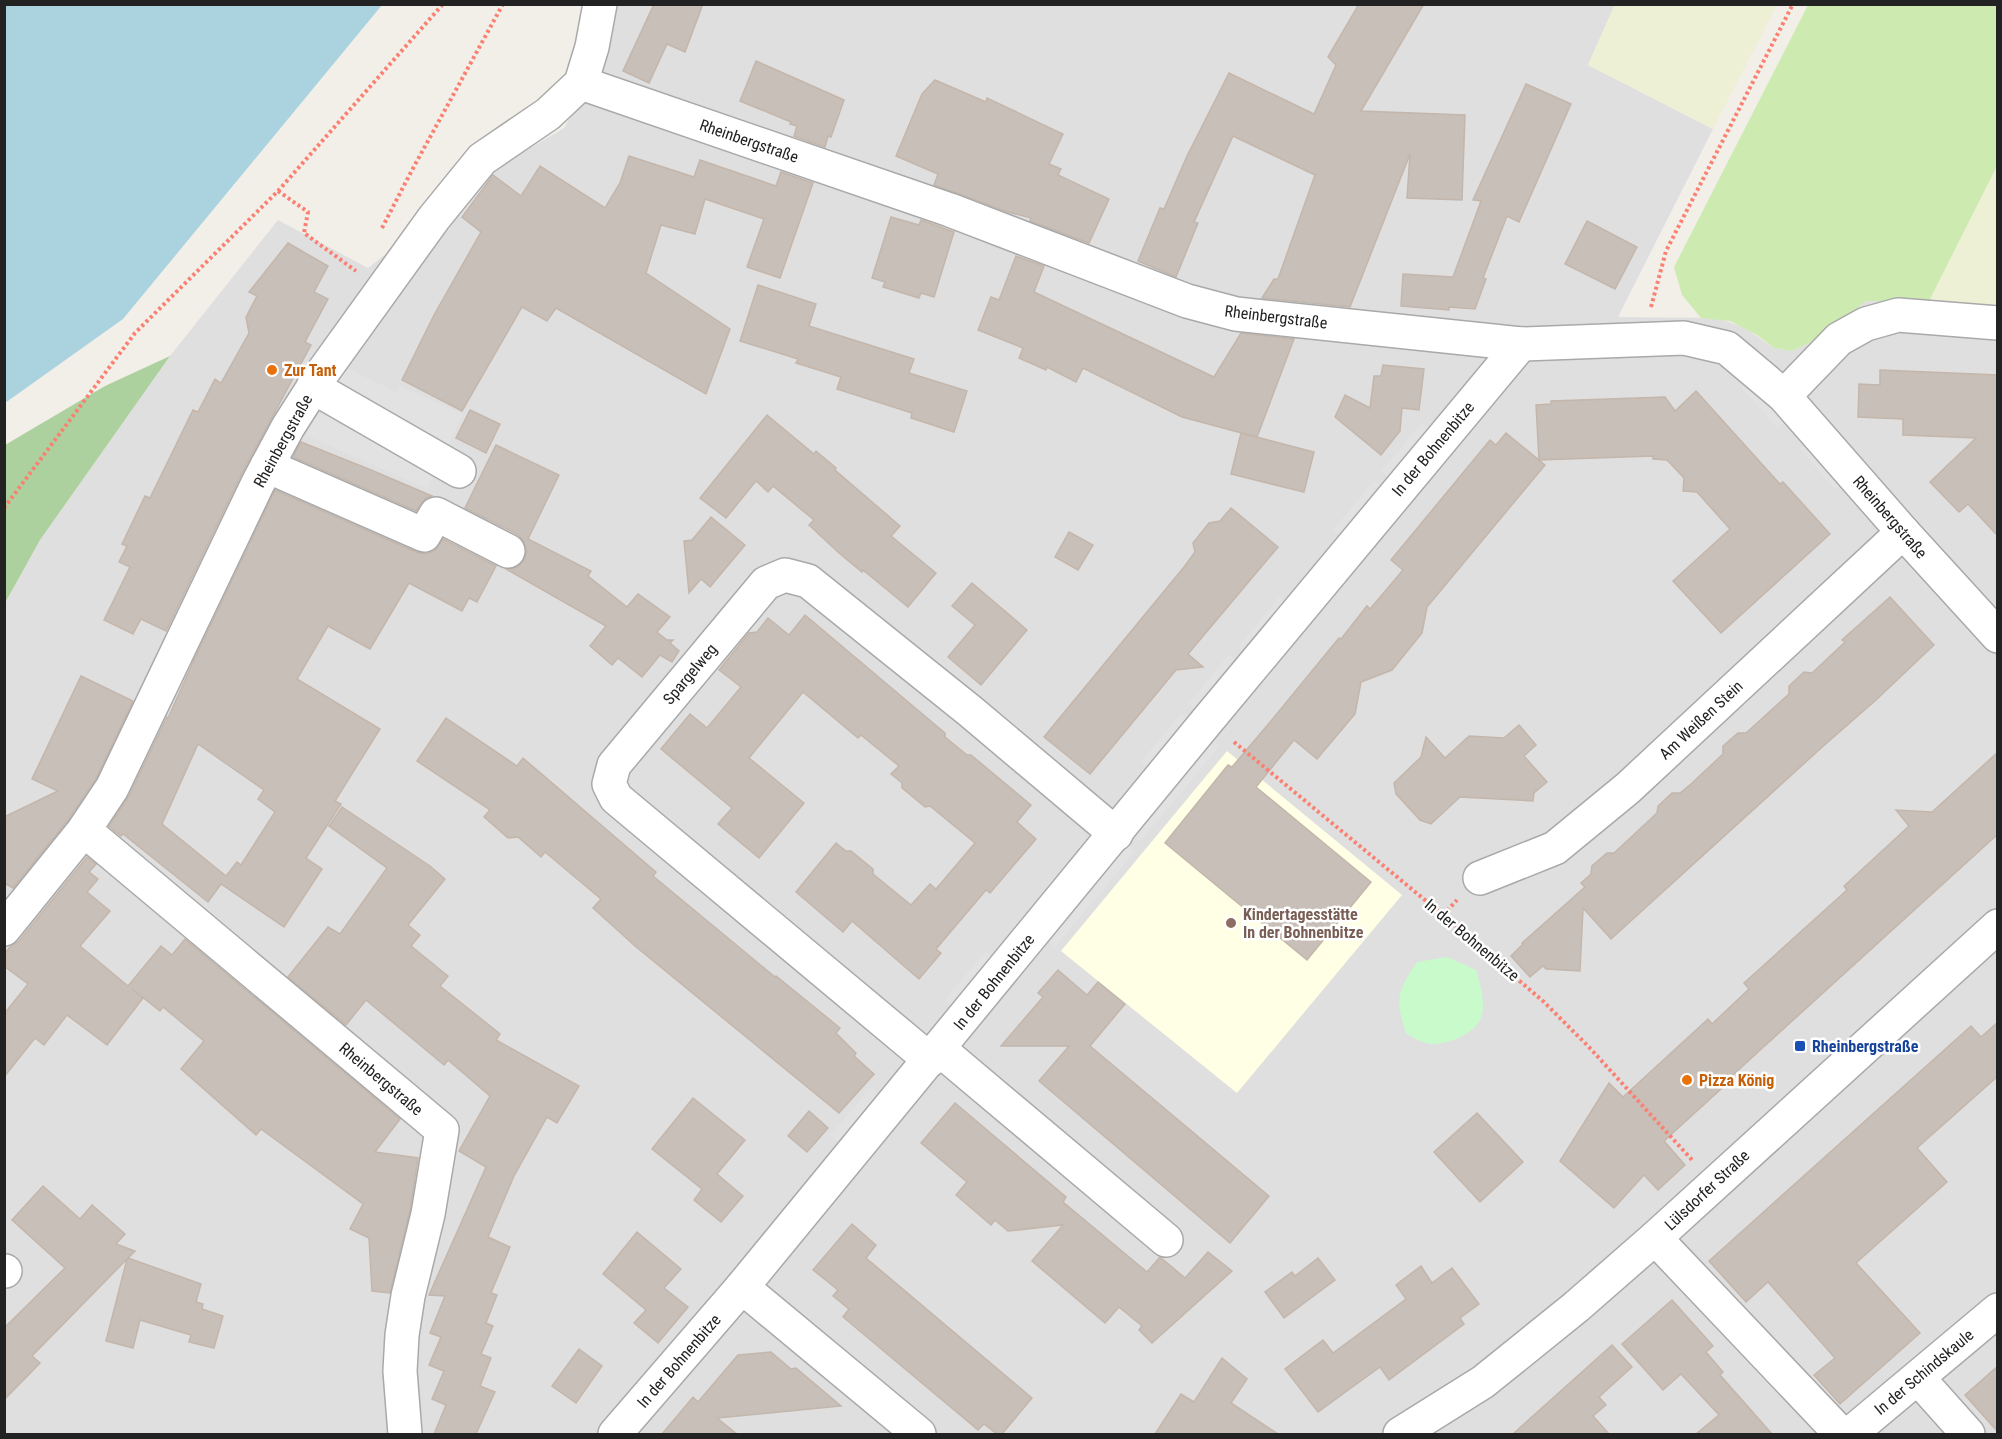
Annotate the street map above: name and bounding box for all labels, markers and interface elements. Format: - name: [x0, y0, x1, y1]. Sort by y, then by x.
- street label: Rheinbergstraße: [697, 115, 801, 167]
- street label: Rheinbergstraße: [1224, 301, 1328, 333]
- place label: Zur Tant: [284, 361, 337, 380]
- marker: Zur Tant: [265, 363, 279, 377]
- street label: Rheinbergstraße: [250, 391, 316, 491]
- street label: In der Bohnenbitze: [1388, 398, 1478, 500]
- street label: Rheinbergstraße: [1849, 472, 1931, 562]
- street label: Spargelweg: [659, 640, 721, 708]
- street label: Am Weißen Stein: [1655, 676, 1747, 764]
- street label: In der Bohnenbitze: [1421, 895, 1523, 985]
- place label: Kindertagesstätte In der Bohnenbitze: [1243, 905, 1364, 942]
- marker: Kindertagesstätte In der Bohnenbitze: [1224, 916, 1238, 930]
- street label: In der Bohnenbitze: [950, 930, 1038, 1034]
- place label: Rheinbergstraße: [1812, 1037, 1919, 1056]
- street label: Rheinbergstraße: [335, 1039, 427, 1119]
- marker: Rheinbergstraße: [1793, 1039, 1807, 1053]
- place label: Pizza König: [1699, 1071, 1774, 1090]
- marker: Pizza König: [1680, 1073, 1694, 1087]
- street label: Lülsdorfer Straße: [1661, 1146, 1753, 1234]
- street label: In der Bohnenbitze: [633, 1310, 725, 1412]
- street label: In der Schindskaule: [1871, 1325, 1977, 1419]

